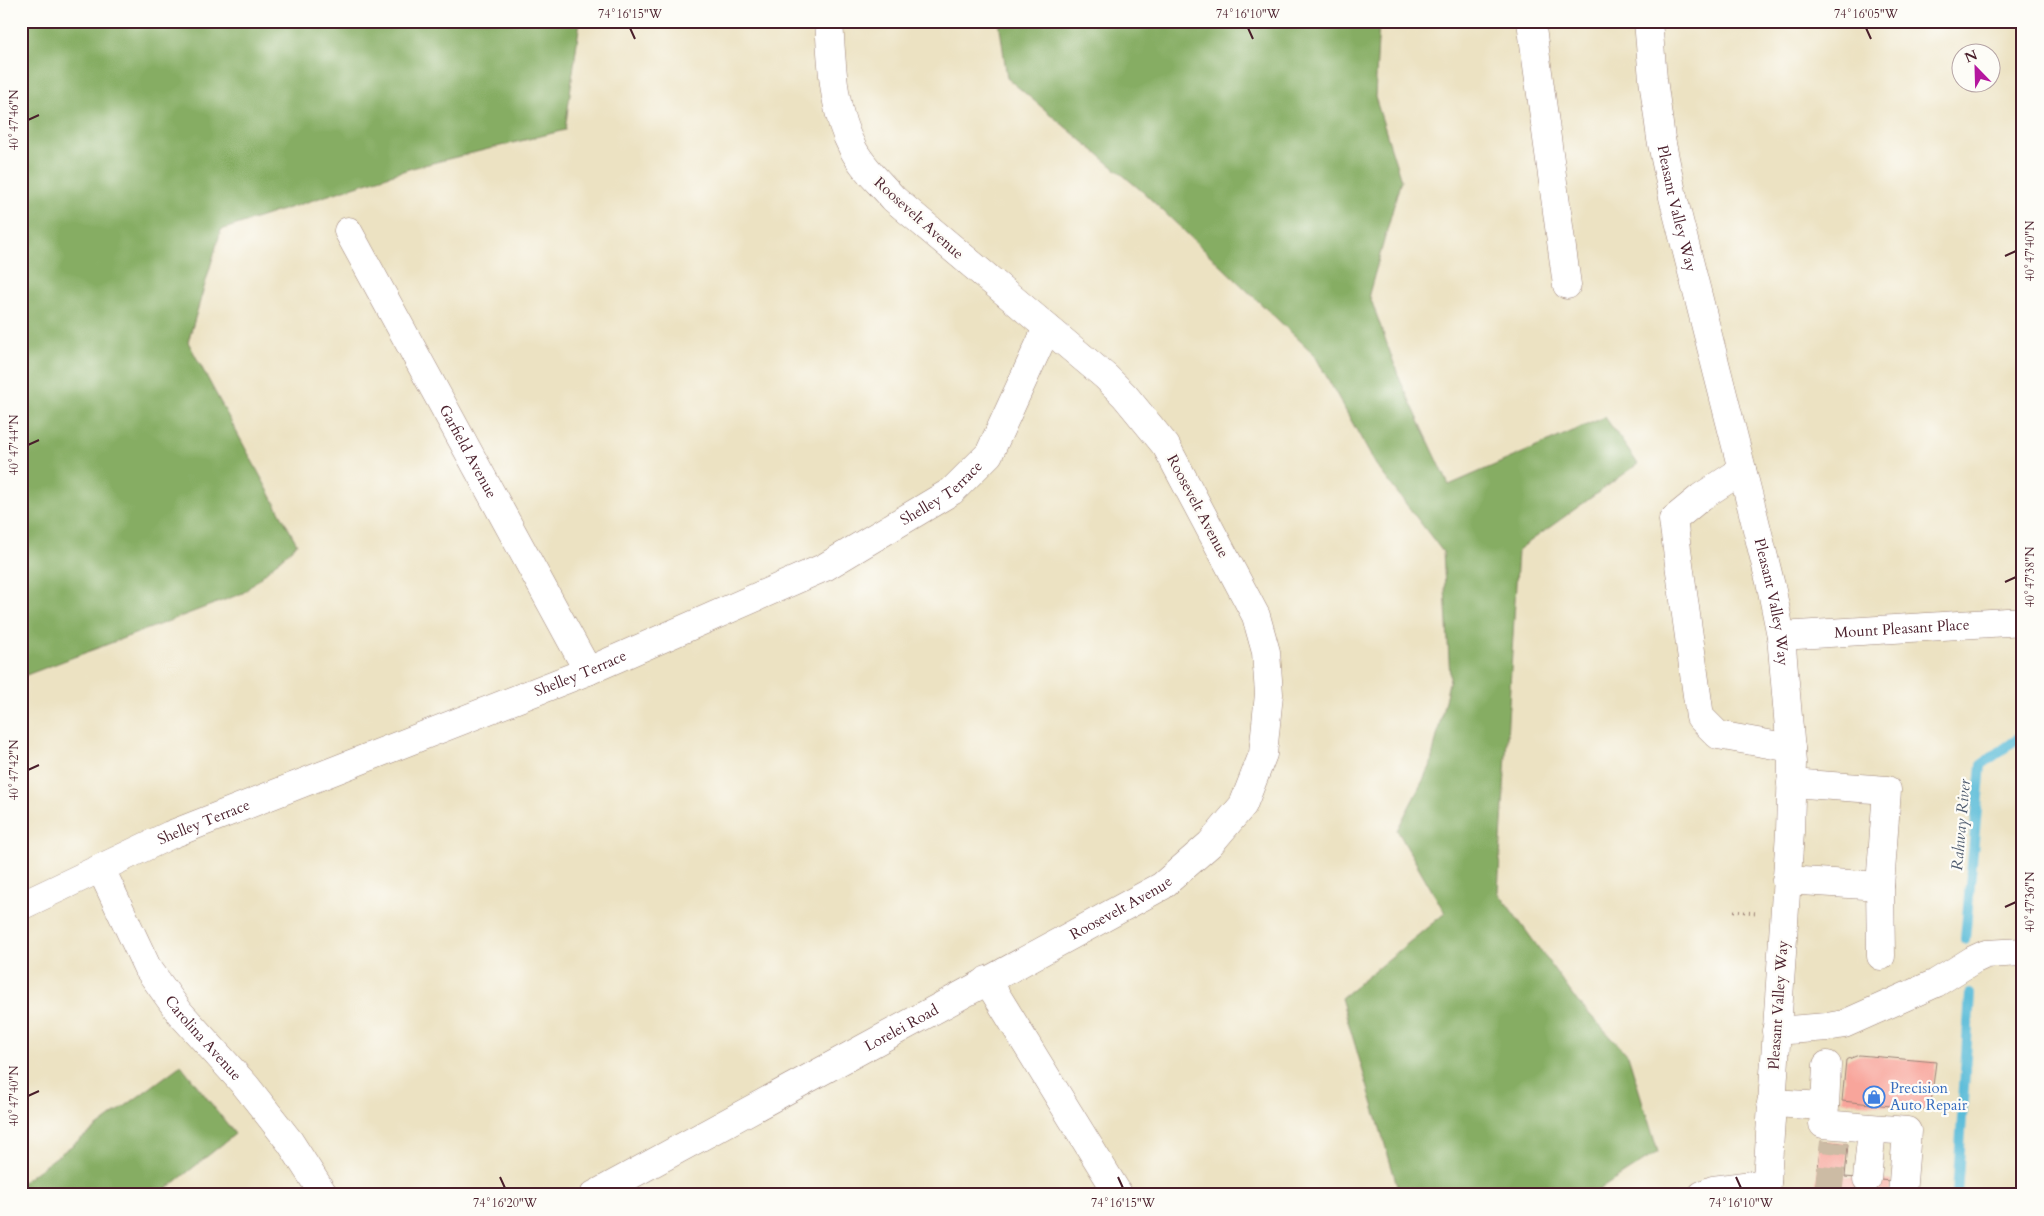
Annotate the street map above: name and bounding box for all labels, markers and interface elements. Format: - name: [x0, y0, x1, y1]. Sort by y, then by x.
- text: 74°16'15"W: [598, 6, 663, 22]
- text: 74°16'10"W: [1216, 6, 1281, 22]
- text: 74°16'05"W: [1834, 6, 1899, 22]
- north arrow: [1952, 42, 2002, 92]
- text: N: [1962, 45, 1980, 68]
- text: 40°47'46"N: [6, 89, 22, 150]
- street label: Pleasant Valley Way: [1652, 143, 1702, 274]
- street label: Roosevelt Avenue: [870, 172, 968, 264]
- text: 40°47'40"N: [2022, 220, 2038, 281]
- street label: Garfield Avenue: [435, 401, 502, 502]
- text: 40°47'44"N: [6, 414, 22, 475]
- street label: Roosevelt Avenue: [1162, 451, 1234, 561]
- street label: Shelley Terrace: [896, 456, 987, 530]
- street label: Pleasant Valley Way: [1750, 536, 1794, 667]
- text: 40°47'38"N: [2022, 546, 2038, 607]
- street label: Mount Pleasant Place: [1834, 614, 1970, 643]
- street label: Shelley Terrace: [531, 645, 630, 701]
- text: 40°47'42"N: [6, 739, 22, 800]
- water label: Rahway River: [1946, 778, 1976, 872]
- street label: Shelley Terrace: [154, 795, 253, 850]
- street label: Roosevelt Avenue: [1066, 871, 1177, 944]
- text: 40°47'36"N: [2022, 871, 2038, 932]
- street label: Pleasant Valley Way: [1764, 940, 1793, 1070]
- street label: Carolina Avenue: [160, 991, 246, 1085]
- street label: Lorelei Road: [861, 1000, 942, 1056]
- text: 40°47'40"N: [6, 1065, 22, 1126]
- place label: Precision Auto Repair: [1890, 1078, 1968, 1115]
- shop icon: Precision Auto Repair: [1862, 1085, 1886, 1109]
- text: 74°16'20"W: [473, 1195, 538, 1211]
- text: 74°16'15"W: [1091, 1195, 1156, 1211]
- text: 74°16'10"W: [1709, 1195, 1774, 1211]

